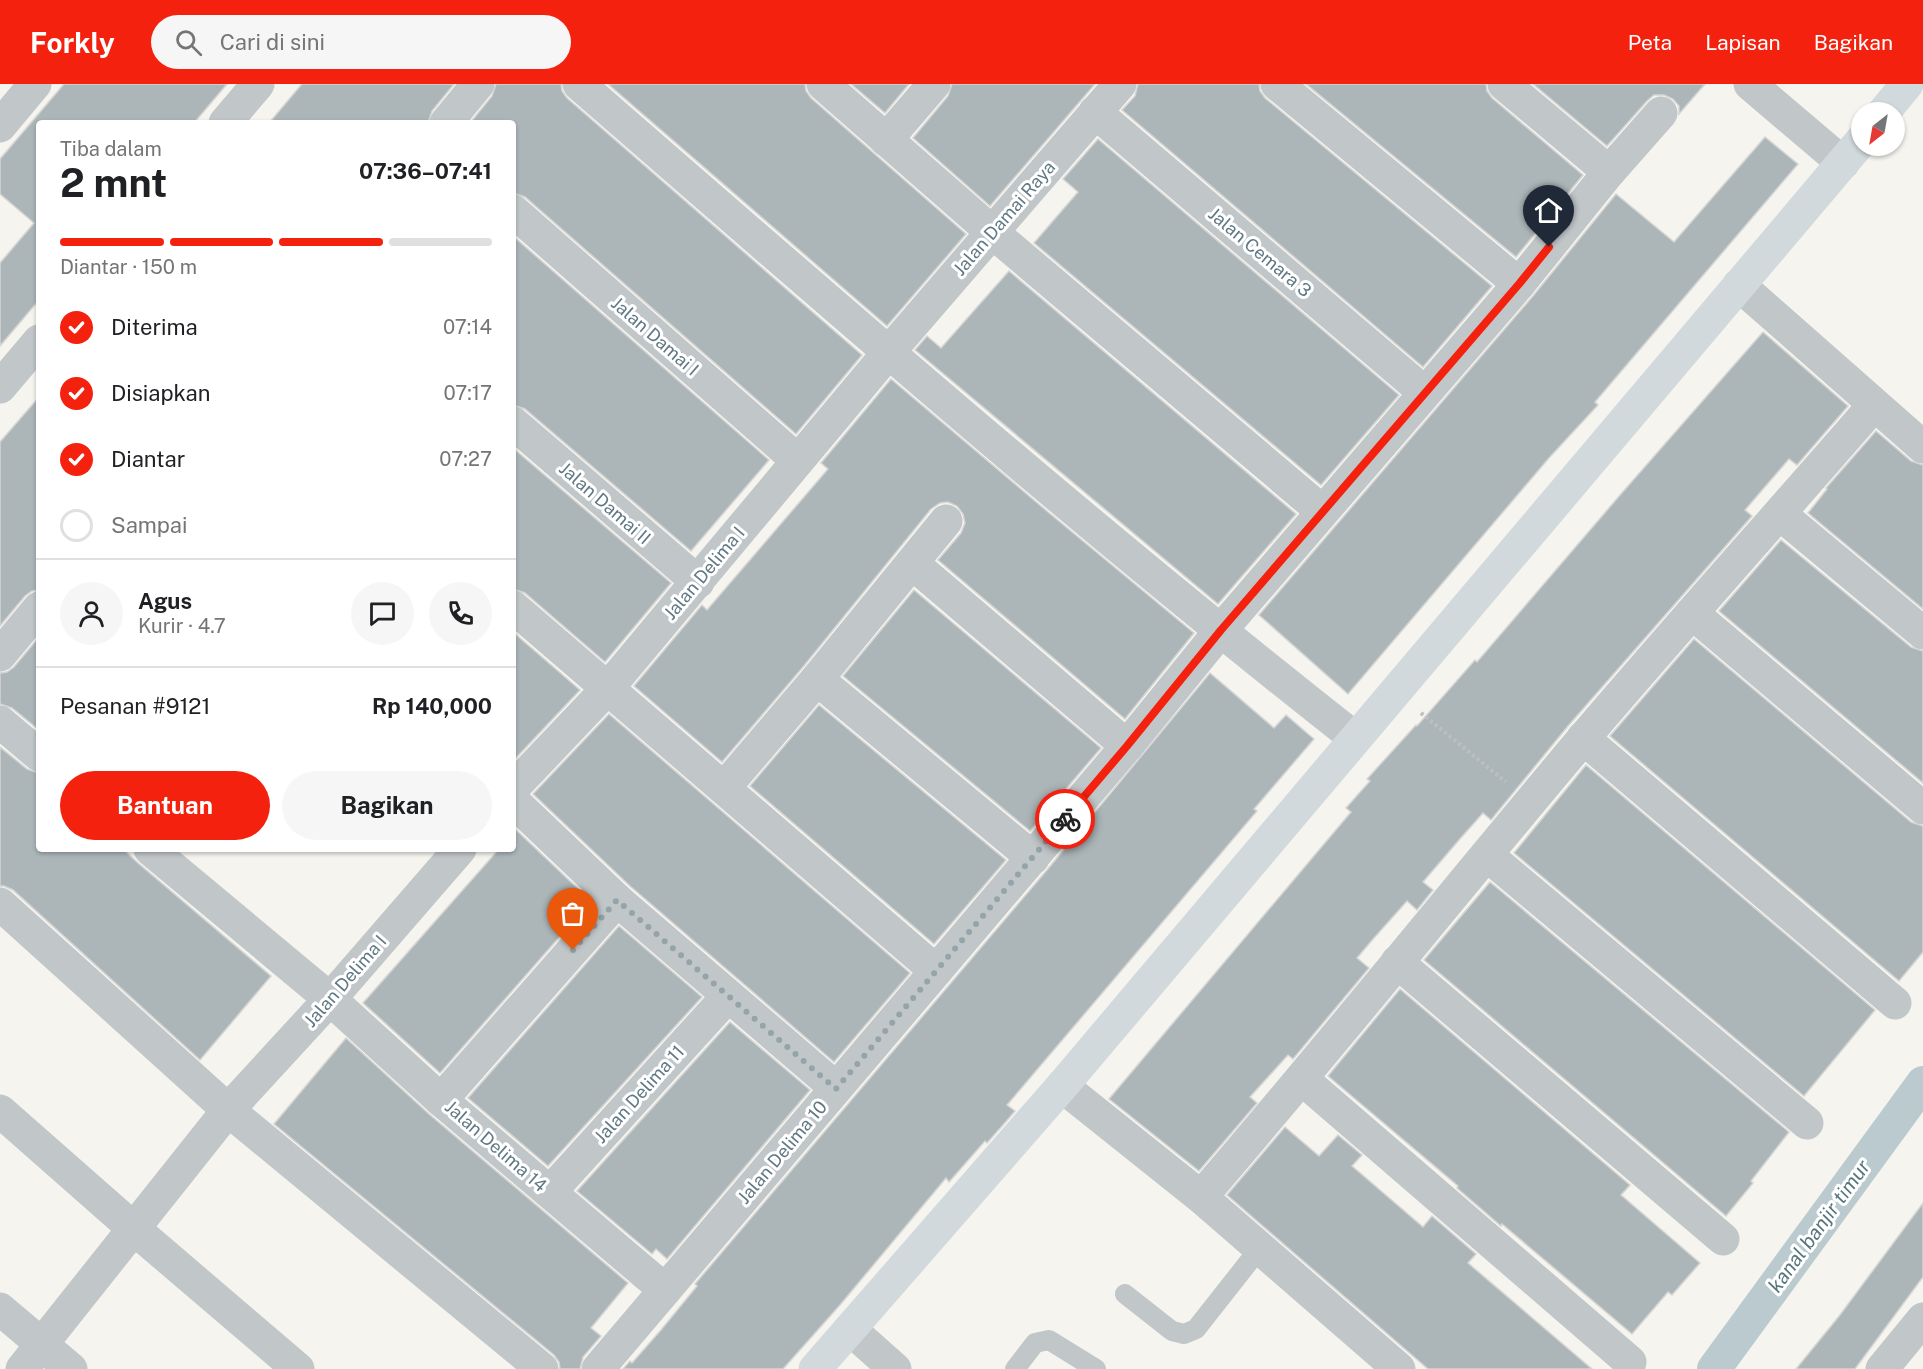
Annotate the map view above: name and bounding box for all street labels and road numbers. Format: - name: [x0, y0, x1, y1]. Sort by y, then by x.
- street label: Jalan Damai Raya: [949, 156, 1059, 280]
- street label: Jalan Cemara 3: [1204, 203, 1316, 301]
- street label: Jalan Damai I: [607, 292, 703, 380]
- street label: Jalan Damai II: [555, 458, 655, 548]
- street label: Jalan Delima I: [659, 522, 749, 624]
- street label: Jalan Delima I: [299, 931, 391, 1031]
- street label: Jalan Delima 11: [590, 1041, 688, 1147]
- street label: Jalan Delima 14: [441, 1096, 551, 1196]
- street label: Jalan Delima 10: [733, 1096, 831, 1208]

